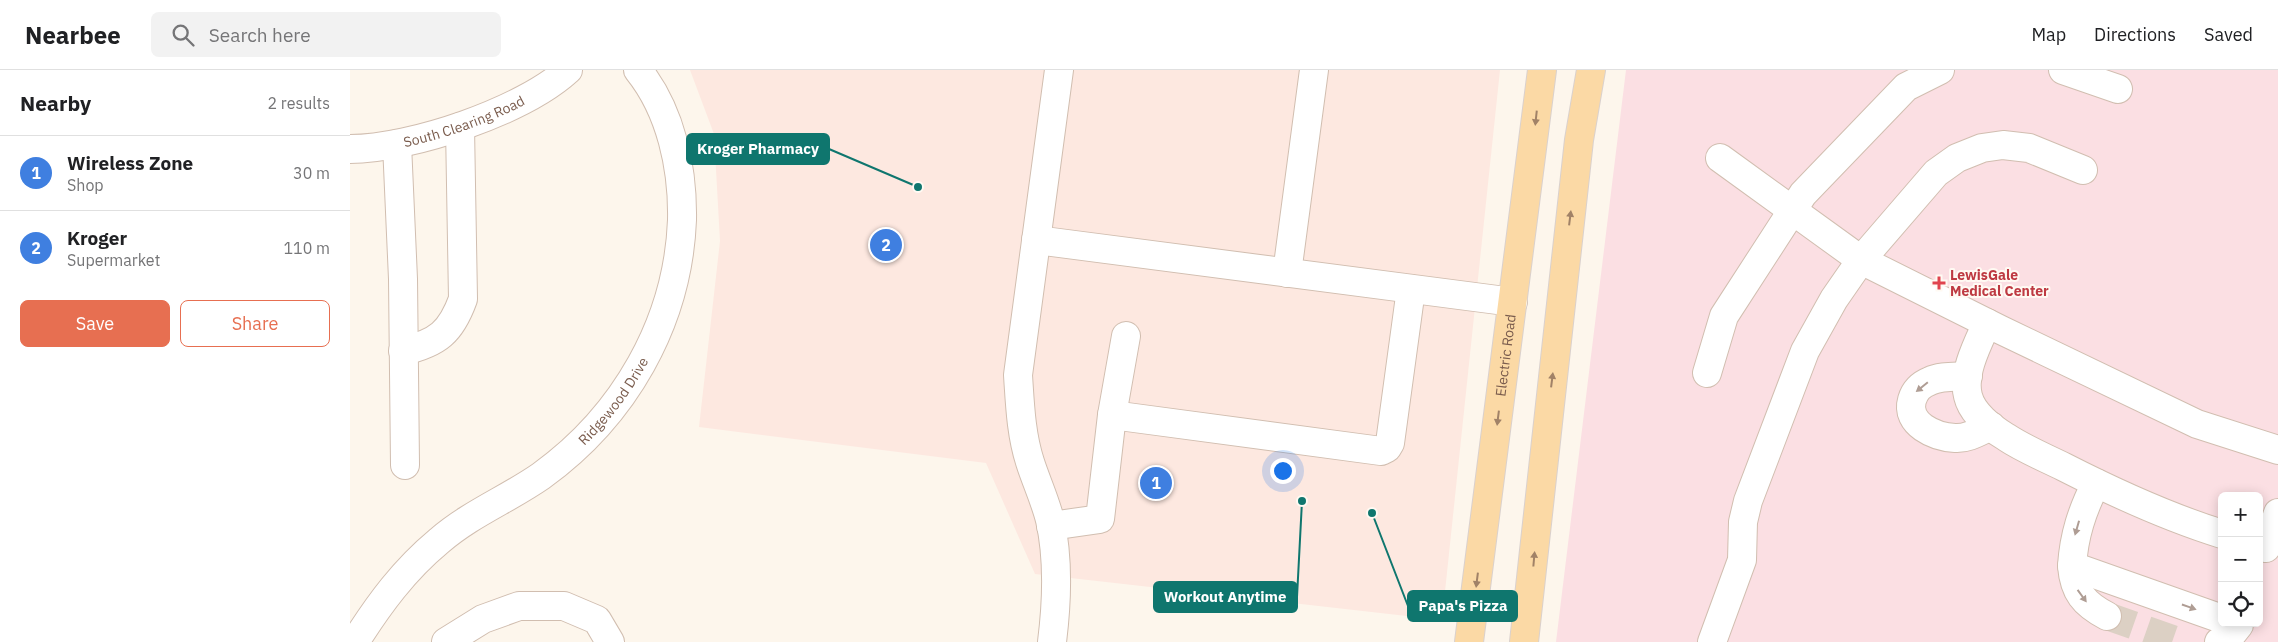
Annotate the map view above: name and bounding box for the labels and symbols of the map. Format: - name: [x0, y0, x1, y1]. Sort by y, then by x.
- street label: South Clearing Road: [402, 92, 528, 151]
- one-way arrow: [1532, 111, 1540, 127]
- callout: Kroger Pharmacy: [687, 134, 829, 164]
- text: Kroger Pharmacy: [697, 139, 819, 158]
- one-way arrow: [1566, 210, 1574, 226]
- pin: 2: [870, 226, 902, 264]
- place label: LewisGale Medical Center: [1950, 266, 2049, 300]
- marker: LewisGale Medical Center: [1932, 276, 1946, 290]
- street label: Electric Road: [1491, 313, 1520, 398]
- street label: Ridgewood Drive: [574, 354, 652, 449]
- one-way arrow: [1548, 371, 1556, 387]
- one-way arrow: [1916, 381, 1929, 392]
- one-way arrow: [1494, 411, 1502, 427]
- your location: [1270, 458, 1296, 484]
- pin: 1: [1140, 464, 1172, 502]
- one-way arrow: [2073, 521, 2081, 536]
- one-way arrow: [1530, 551, 1538, 567]
- one-way arrow: [1473, 572, 1481, 588]
- callout: Workout Anytime: [1154, 582, 1297, 612]
- text: Workout Anytime: [1164, 587, 1286, 606]
- one-way arrow: [2077, 589, 2087, 603]
- callout: Papa's Pizza: [1408, 591, 1517, 621]
- text: Papa's Pizza: [1419, 596, 1508, 615]
- one-way arrow: [2181, 604, 2196, 611]

